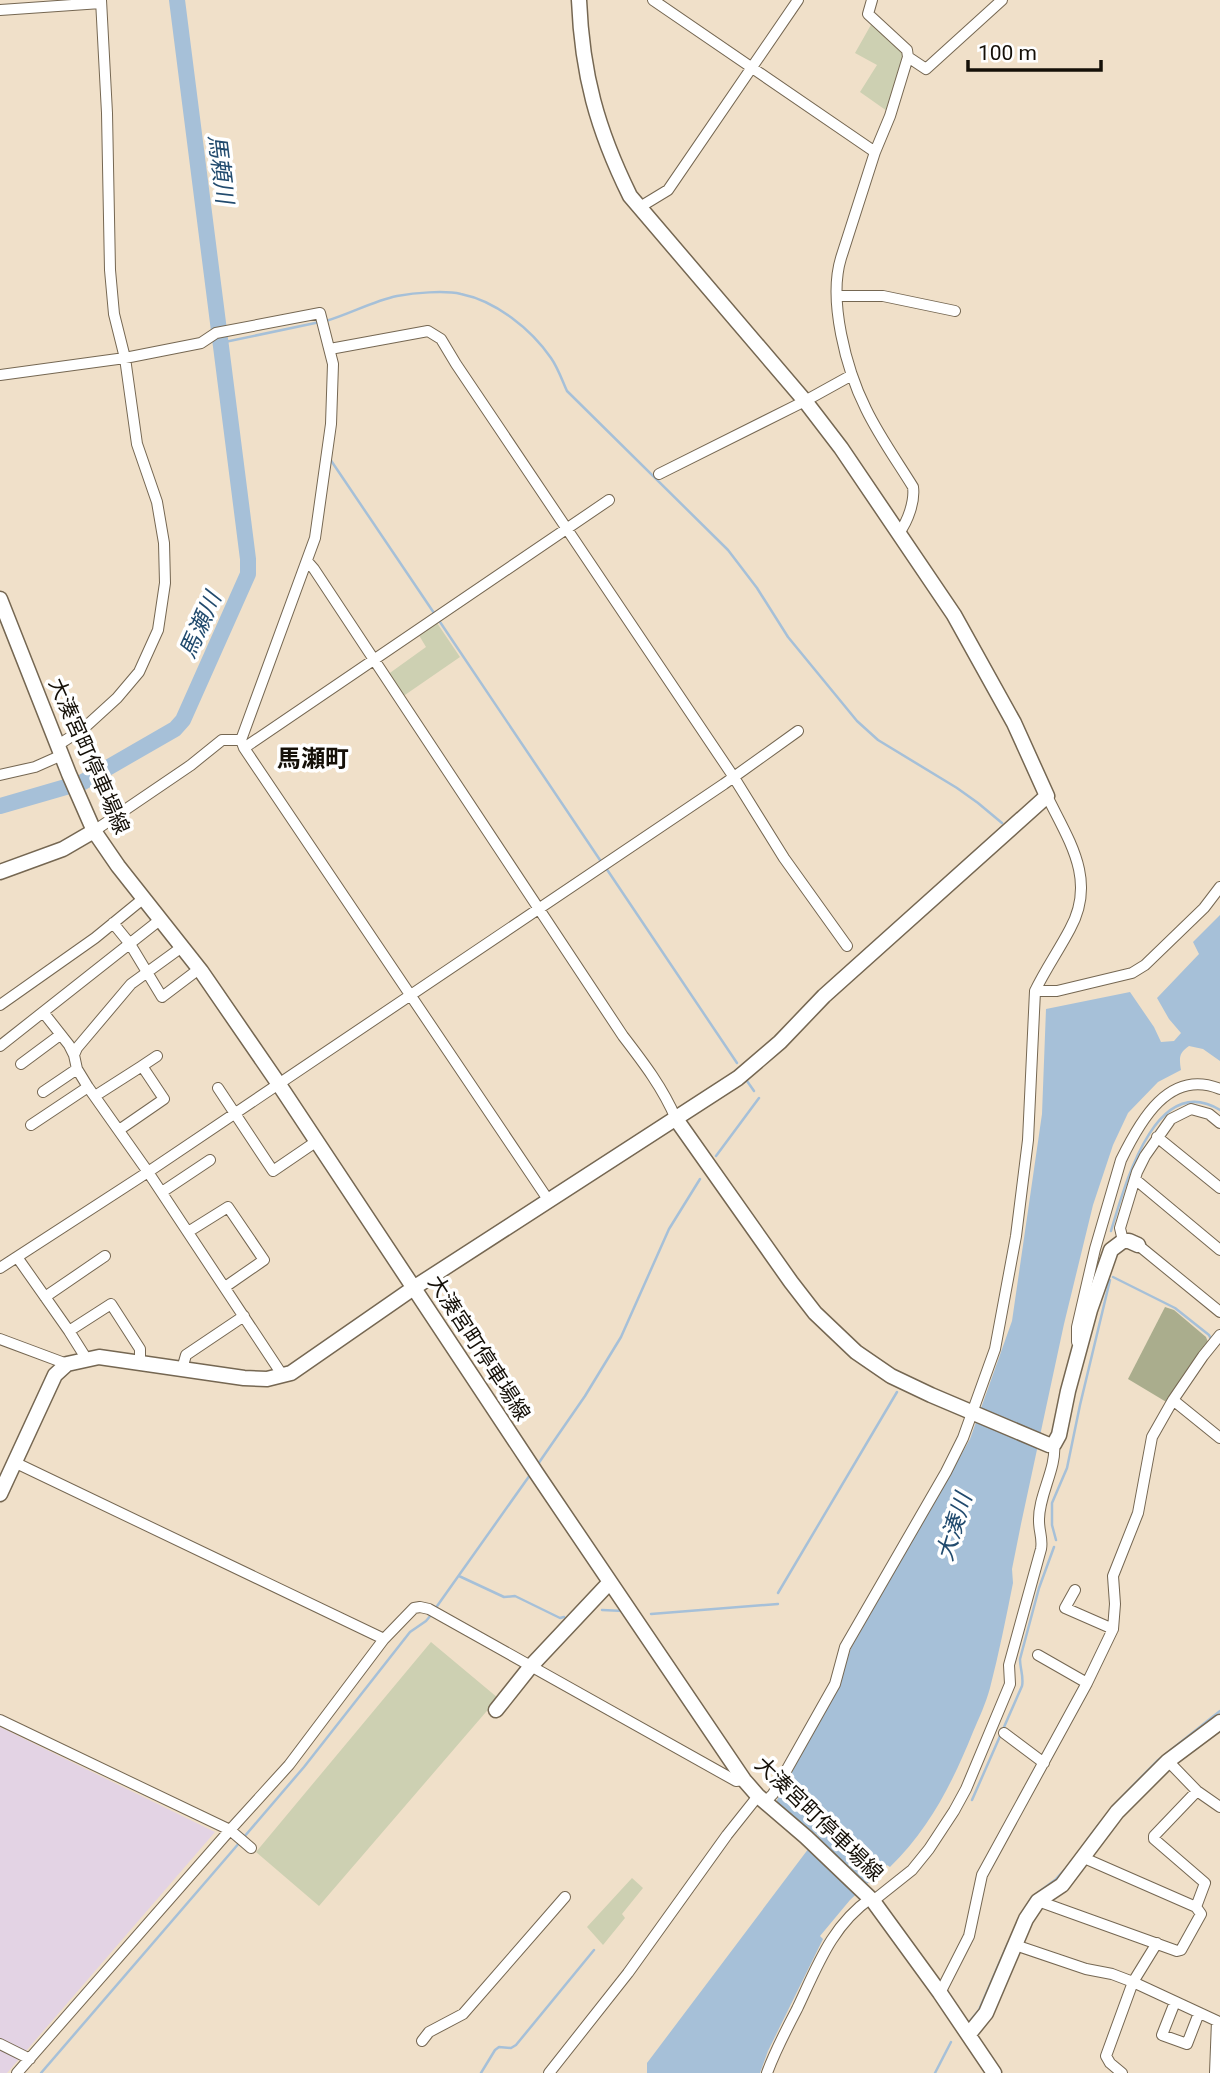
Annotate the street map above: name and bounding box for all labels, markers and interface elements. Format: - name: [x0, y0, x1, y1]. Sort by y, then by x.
- scale bar: [968, 28, 1101, 72]
- text: 100 m: [978, 41, 1037, 65]
- water label: 馬頼川: [203, 133, 238, 208]
- water label: 馬瀬川: [174, 585, 228, 662]
- street label: 大湊宮町停車場線: [44, 674, 134, 838]
- district label: 馬瀬町: [277, 745, 349, 773]
- street label: 大湊宮町停車場線: [423, 1271, 535, 1425]
- water label: 大湊川: [931, 1487, 978, 1564]
- street label: 大湊宮町停車場線: [750, 1752, 888, 1886]

